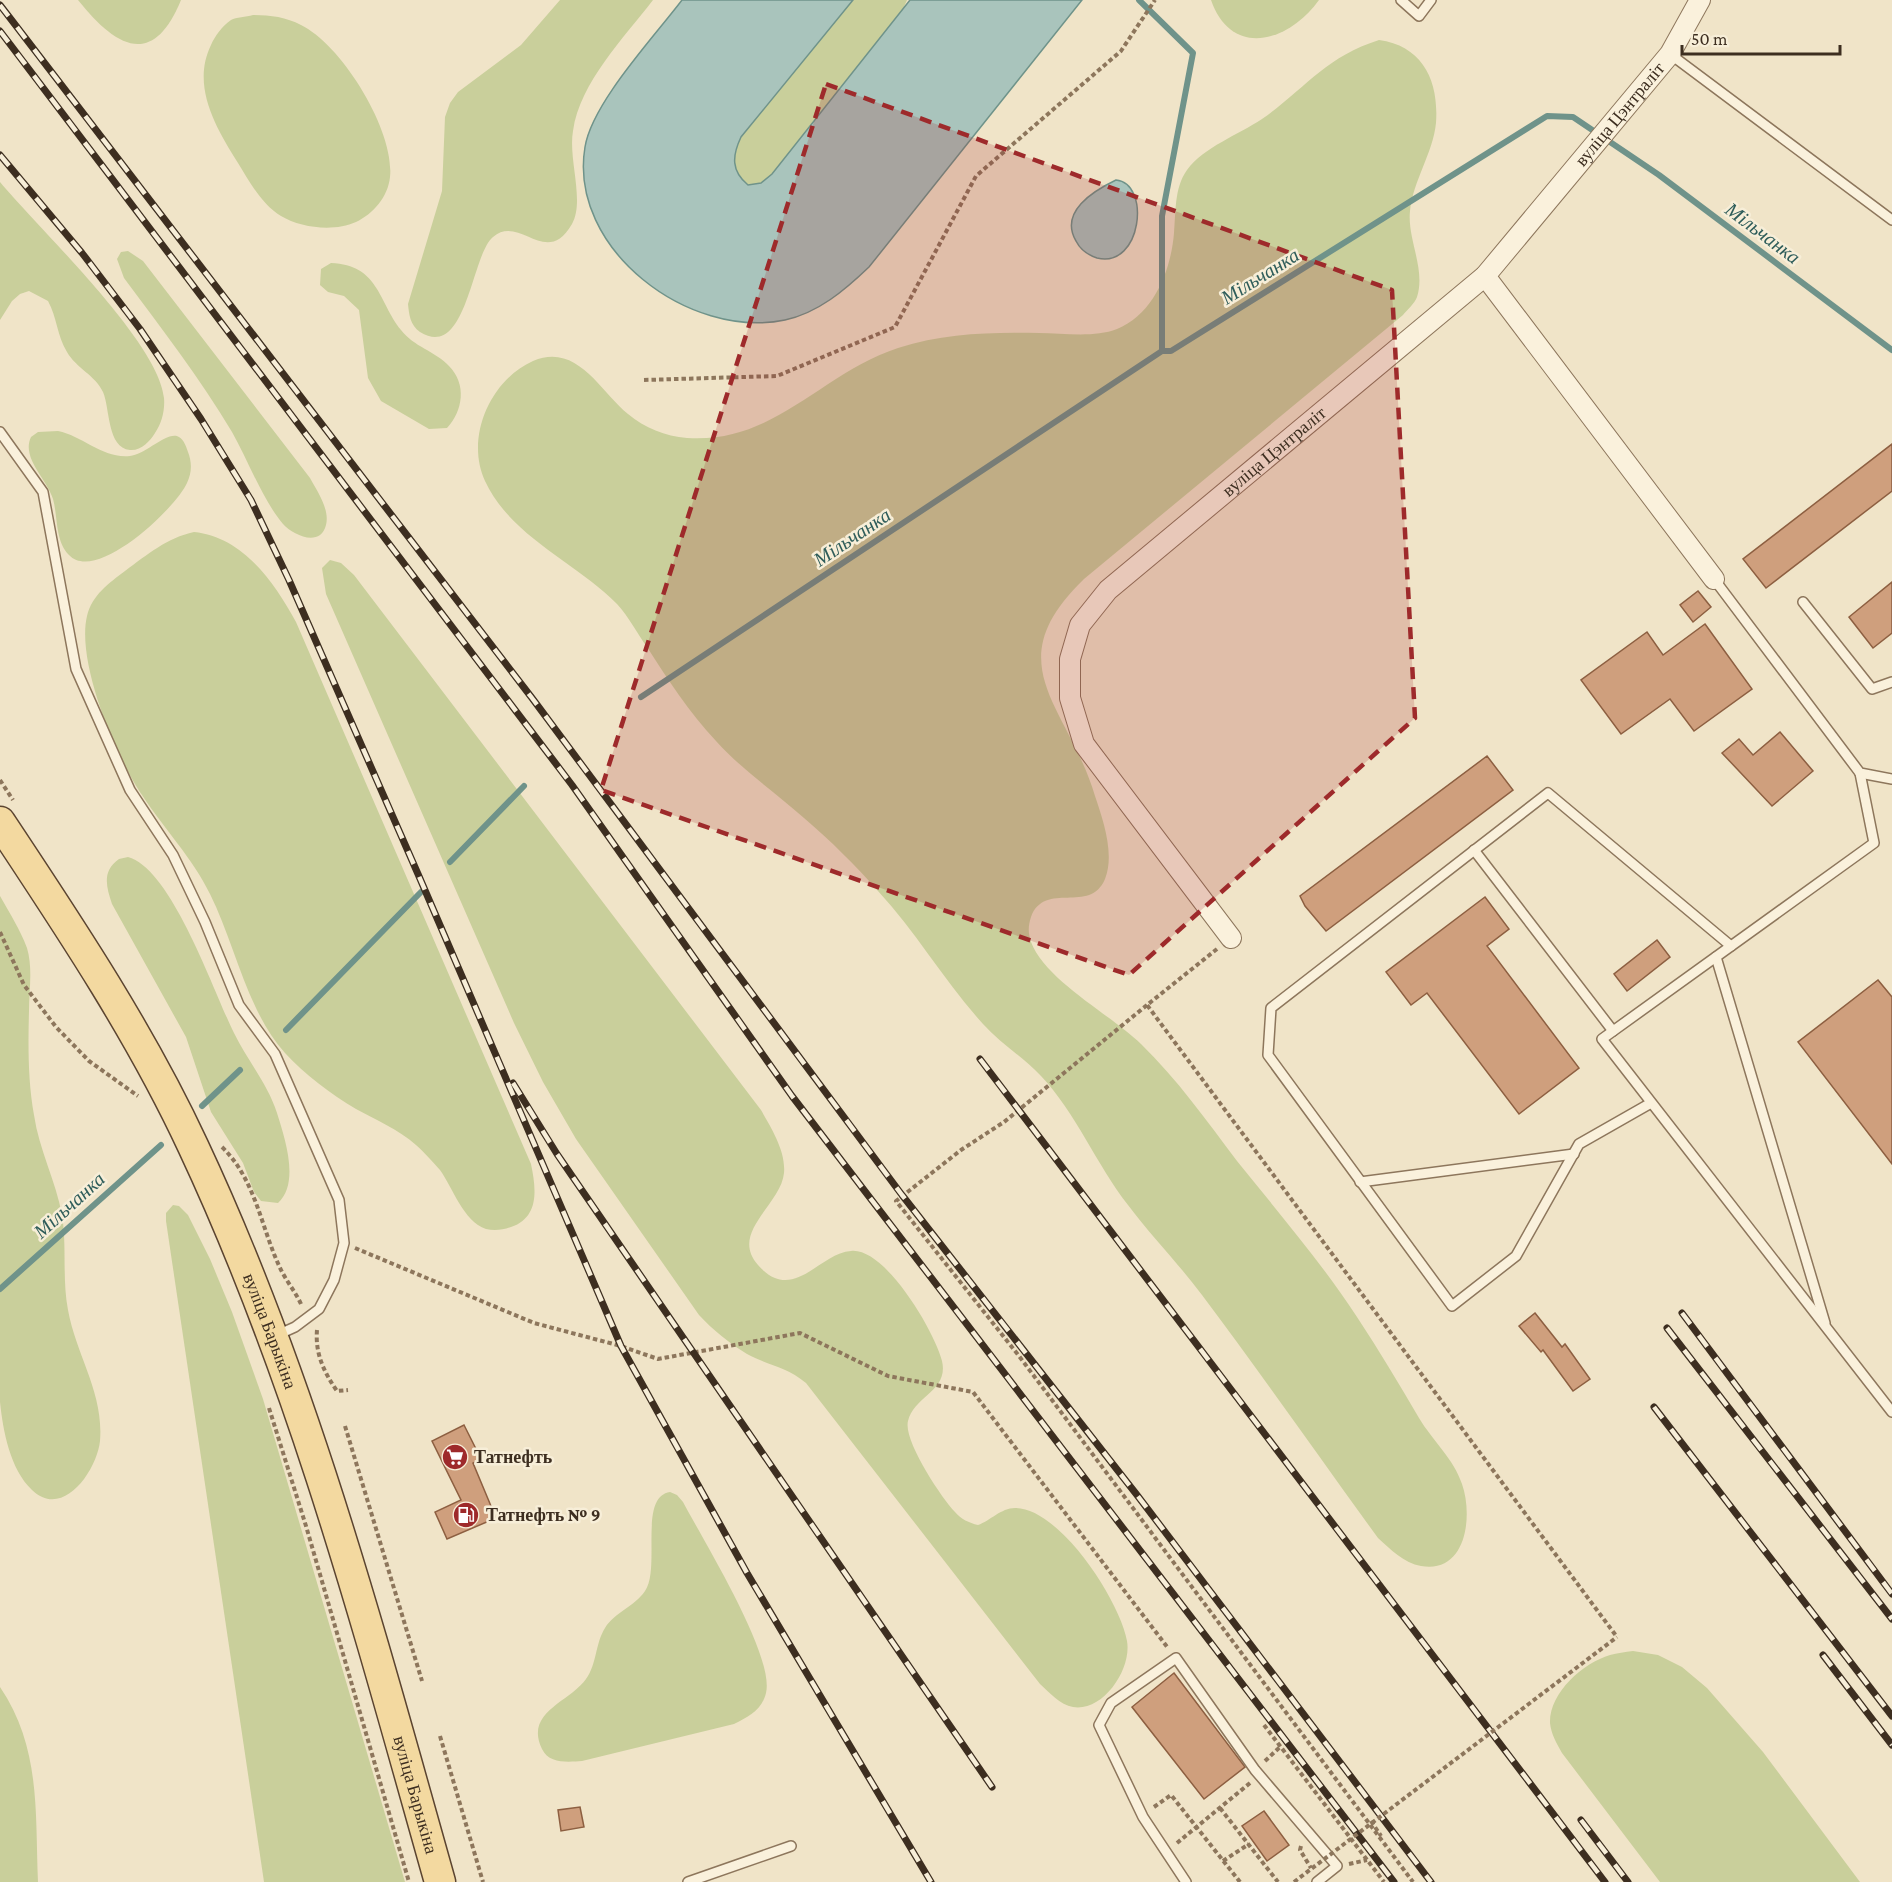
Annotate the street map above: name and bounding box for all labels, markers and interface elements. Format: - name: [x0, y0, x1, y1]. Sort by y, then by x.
- scale bar: [1682, 18, 1840, 56]
- text: 50 m: [1691, 29, 1728, 49]
- street label: вуліца Цэнтраліт: [1571, 58, 1669, 170]
- water label: Мільчанка: [1721, 197, 1805, 268]
- water label: Мільчанка: [1216, 243, 1303, 309]
- street label: вуліца Цэнтраліт: [1218, 403, 1330, 500]
- water label: Мільчанка: [809, 503, 894, 571]
- water label: Мільчанка: [28, 1168, 109, 1243]
- street label: вуліца Барыкіна: [239, 1270, 301, 1392]
- supermarket icon: Татнефть: [440, 1442, 470, 1472]
- place label: Татнефть: [474, 1447, 553, 1467]
- fuel station icon: Татнефть № 9: [451, 1500, 481, 1530]
- place label: Татнефть № 9: [486, 1505, 601, 1525]
- street label: вуліца Барыкіна: [389, 1733, 442, 1856]

